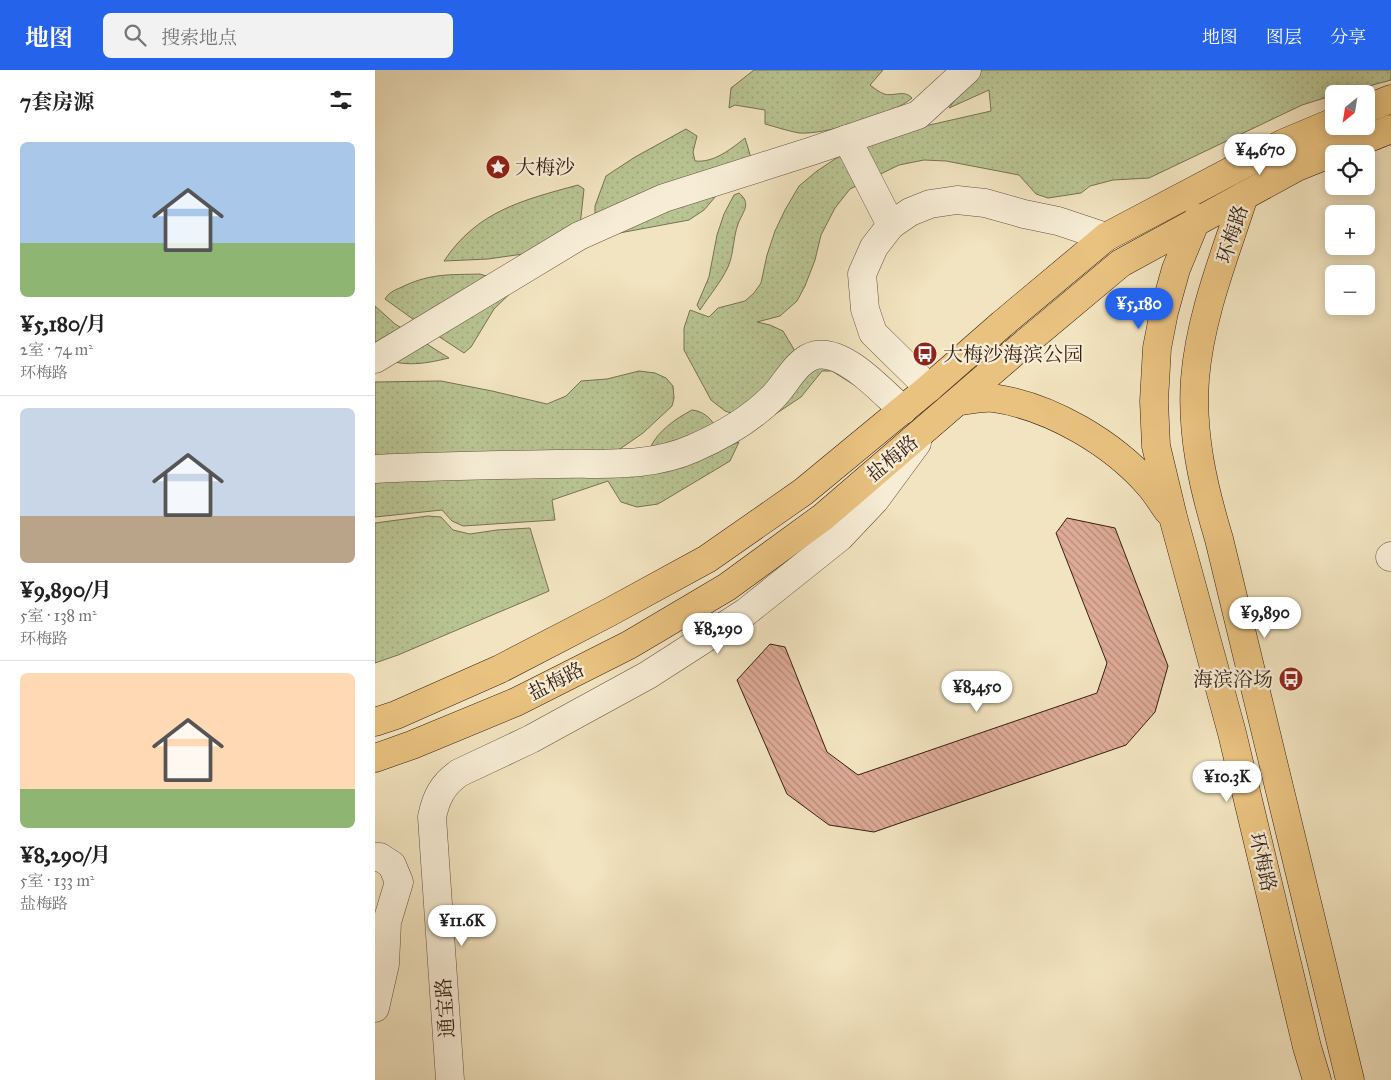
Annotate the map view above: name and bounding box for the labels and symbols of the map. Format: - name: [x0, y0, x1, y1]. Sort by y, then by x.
- north arrow: [1325, 85, 1375, 135]
- pin: ¥4,670: [1219, 134, 1301, 176]
- place icon: 大梅沙: [485, 154, 511, 180]
- place label: 大梅沙: [515, 155, 575, 179]
- street label: 环梅路: [1211, 202, 1253, 266]
- pin: ¥5,180: [1098, 288, 1180, 330]
- bus stop icon: 大梅沙海滨公园: [912, 341, 938, 367]
- place label: 大梅沙海滨公园: [943, 342, 1083, 366]
- street label: 盐梅路: [861, 430, 923, 486]
- pin: ¥9,890: [1224, 596, 1306, 639]
- pin: ¥8,290: [677, 612, 759, 655]
- street label: 盐梅路: [524, 657, 588, 705]
- bus stop icon: 海滨浴场: [1278, 666, 1304, 692]
- place label: 海滨浴场: [1193, 667, 1273, 691]
- pin: ¥8,450: [936, 670, 1018, 713]
- pin: ¥10.3K: [1186, 760, 1268, 803]
- street label: 环梅路: [1245, 830, 1281, 894]
- pin: ¥11.6K: [421, 904, 503, 947]
- street label: 通宝路: [431, 977, 459, 1039]

